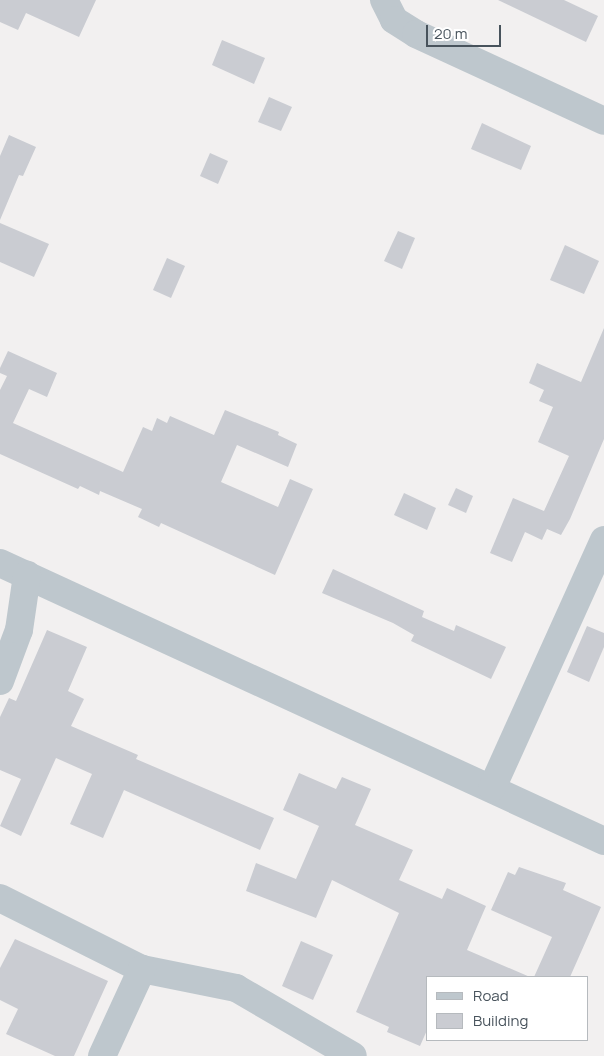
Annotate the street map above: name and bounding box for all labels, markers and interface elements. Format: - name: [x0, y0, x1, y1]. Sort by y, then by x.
- scale bar: [429, 15, 504, 47]
- text: 20 m: [434, 23, 467, 44]
- legend: [426, 976, 589, 1041]
- text: Road: [473, 985, 509, 1006]
- text: Building: [473, 1010, 528, 1031]

